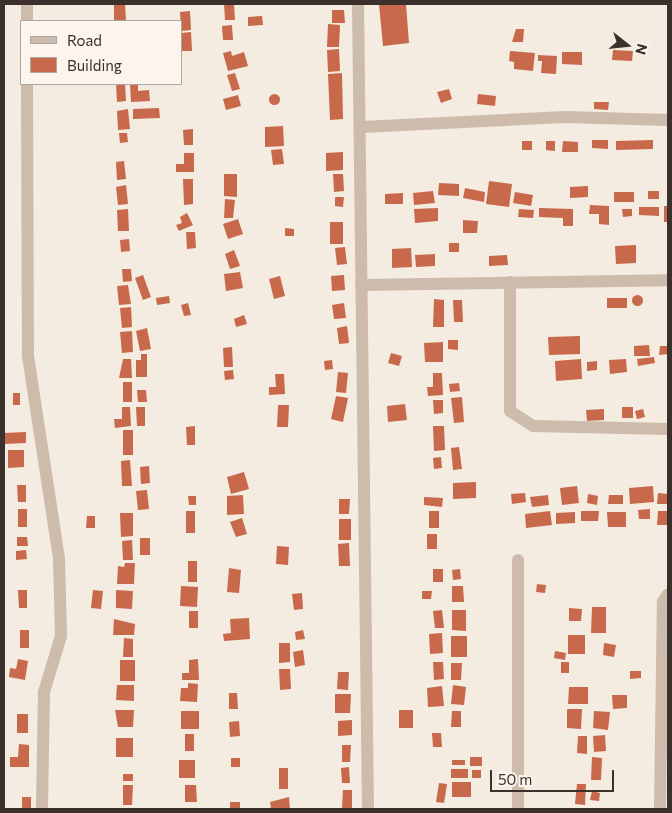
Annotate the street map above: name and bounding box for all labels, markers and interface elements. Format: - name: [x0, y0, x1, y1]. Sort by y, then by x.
- legend: [20, 20, 182, 85]
- north arrow: [602, 20, 652, 70]
- text: Road: [67, 31, 102, 49]
- text: N: [632, 42, 652, 57]
- text: Building: [67, 56, 122, 74]
- scale bar: [492, 760, 616, 792]
- text: 50 m: [498, 770, 532, 788]

